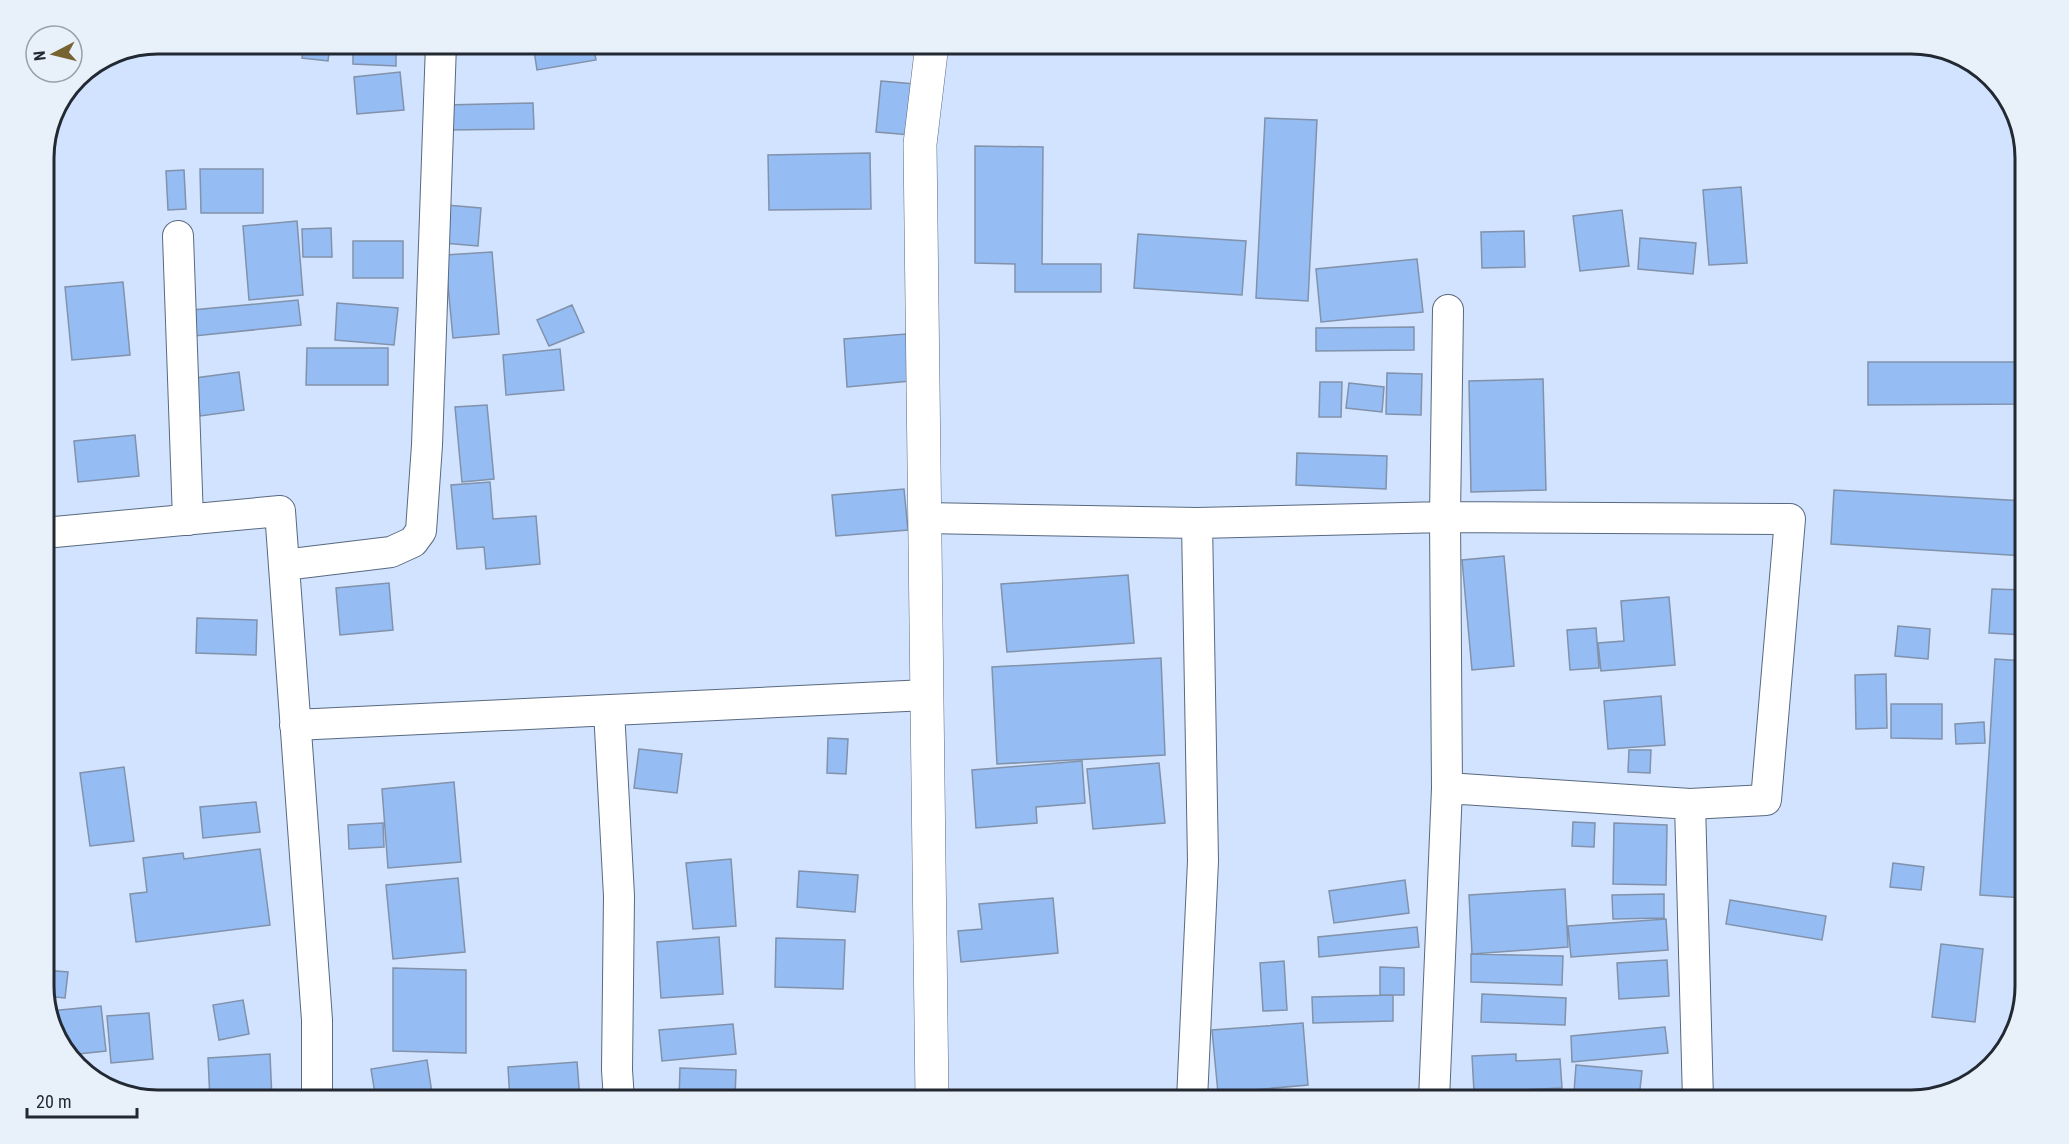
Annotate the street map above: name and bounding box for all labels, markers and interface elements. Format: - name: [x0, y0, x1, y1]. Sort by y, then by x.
- north arrow: [24, 24, 84, 84]
- text: N: [30, 50, 50, 62]
- scale bar: [27, 1081, 136, 1119]
- text: 20 m: [36, 1091, 71, 1112]

